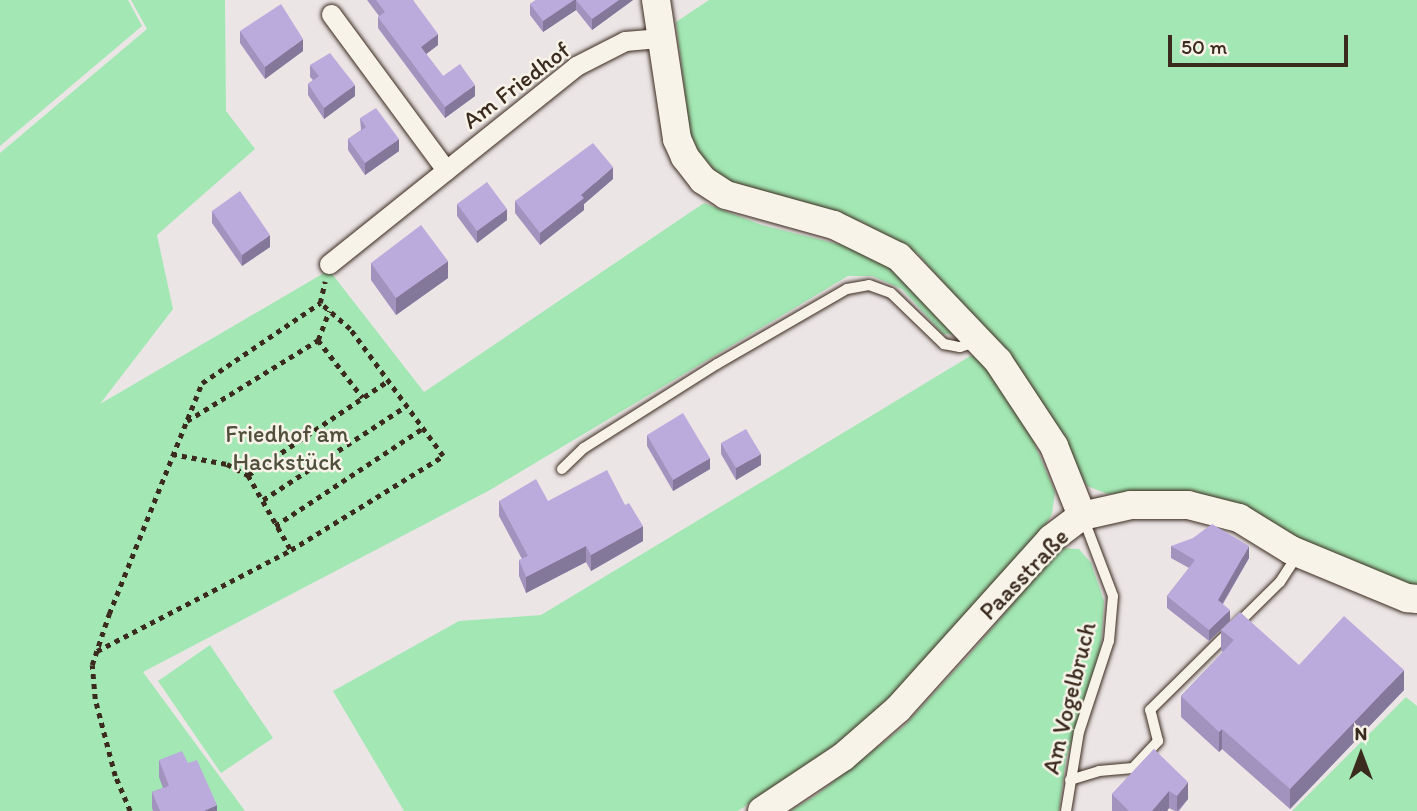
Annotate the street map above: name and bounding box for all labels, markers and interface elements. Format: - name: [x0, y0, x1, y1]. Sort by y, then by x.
- scale bar: [1172, 21, 1352, 65]
- text: 50 m: [1181, 34, 1227, 59]
- street label: Am Friedhof: [457, 35, 575, 135]
- park label: Friedhof am Hackstück: [225, 420, 349, 476]
- street label: Paasstraße: [973, 522, 1075, 626]
- street label: Am Vogelbruch: [1036, 619, 1102, 777]
- north arrow: [1326, 720, 1396, 790]
- text: N: [1355, 722, 1367, 745]

